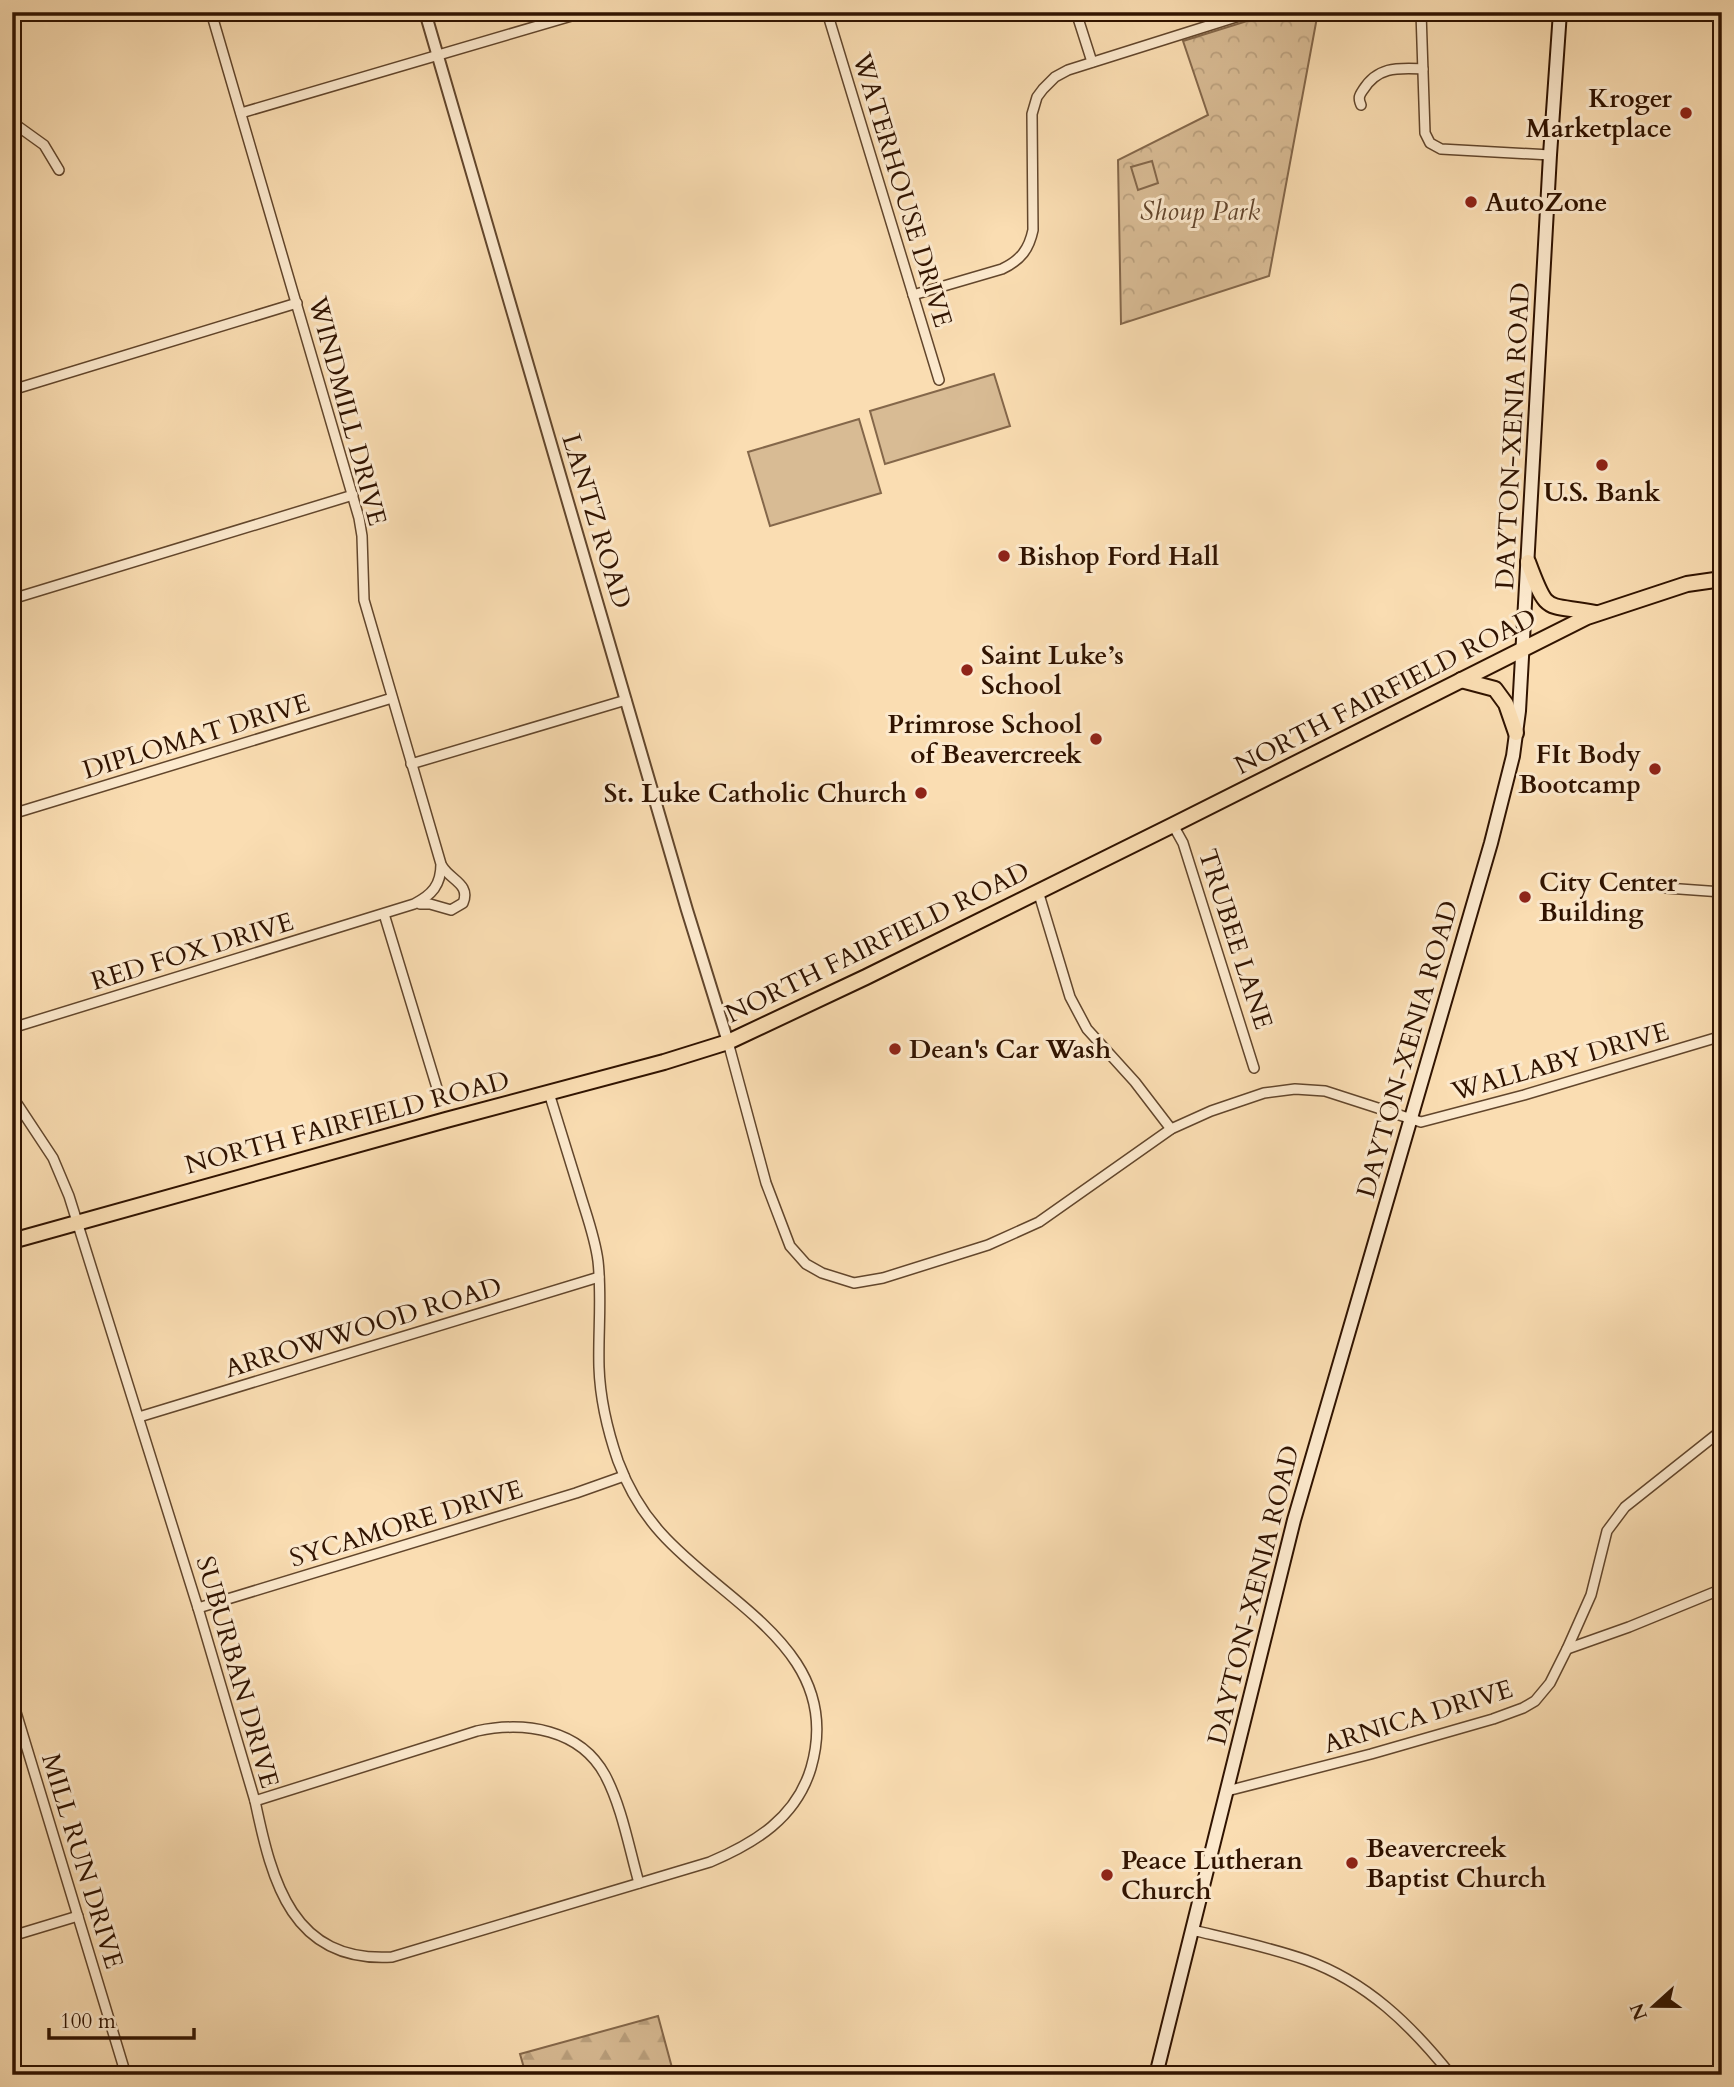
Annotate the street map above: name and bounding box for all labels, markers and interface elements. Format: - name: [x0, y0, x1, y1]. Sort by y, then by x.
- street label: WATERHOUSE DRIVE: [844, 48, 961, 332]
- place label: Kroger Marketplace: [1526, 81, 1673, 146]
- marker: Kroger Marketplace: [1678, 105, 1694, 121]
- place label: AutoZone: [1485, 185, 1607, 220]
- park label: Shoup Park: [1140, 194, 1260, 229]
- marker: AutoZone: [1463, 194, 1479, 210]
- street label: DAYTON-XENIA ROAD: [1487, 282, 1538, 590]
- street label: WINDMILL DRIVE: [300, 292, 395, 530]
- street label: LANTZ ROAD: [553, 429, 640, 613]
- marker: U.S. Bank: [1594, 457, 1610, 473]
- place label: U.S. Bank: [1544, 475, 1661, 510]
- place label: Bishop Ford Hall: [1018, 539, 1219, 574]
- marker: Bishop Ford Hall: [996, 548, 1012, 564]
- street label: NORTH FAIRFIELD ROAD: [1228, 600, 1542, 783]
- place label: Saint Luke’s School: [981, 638, 1124, 703]
- marker: Saint Luke’s School: [959, 662, 975, 678]
- street label: DIPLOMAT DRIVE: [78, 685, 314, 788]
- place label: Primrose School of Beavercreek: [887, 707, 1083, 772]
- marker: Primrose School of Beavercreek: [1088, 731, 1104, 747]
- place label: FIt Body Bootcamp: [1518, 737, 1641, 802]
- marker: FIt Body Bootcamp: [1647, 761, 1663, 777]
- place label: St. Luke Catholic Church: [604, 776, 907, 811]
- marker: St. Luke Catholic Church: [913, 785, 929, 801]
- street label: TRUBEE LANE: [1190, 845, 1281, 1034]
- street label: NORTH FAIRFIELD ROAD: [719, 853, 1035, 1031]
- place label: City Center Building: [1539, 865, 1678, 930]
- marker: City Center Building: [1517, 889, 1533, 905]
- street label: DAYTON-XENIA ROAD: [1348, 897, 1467, 1202]
- street label: RED FOX DRIVE: [87, 904, 298, 999]
- street label: WALLABY DRIVE: [1447, 1014, 1673, 1110]
- place label: Dean's Car Wash: [909, 1032, 1111, 1067]
- marker: Dean's Car Wash: [887, 1041, 903, 1057]
- street label: NORTH FAIRFIELD ROAD: [181, 1062, 513, 1183]
- street label: ARROWWOOD ROAD: [221, 1269, 506, 1386]
- street label: DAYTON-XENIA ROAD: [1199, 1442, 1308, 1749]
- street label: SYCAMORE DRIVE: [285, 1471, 527, 1576]
- street label: SUBURBAN DRIVE: [188, 1552, 287, 1792]
- street label: ARNICA DRIVE: [1319, 1671, 1517, 1762]
- street label: MILL RUN DRIVE: [33, 1749, 132, 1973]
- place label: Beavercreek Baptist Church: [1366, 1831, 1546, 1896]
- place label: Peace Lutheran Church: [1121, 1843, 1303, 1908]
- marker: Beavercreek Baptist Church: [1344, 1855, 1360, 1871]
- marker: Peace Lutheran Church: [1099, 1867, 1115, 1883]
- north arrow: [1618, 1972, 1688, 2042]
- scale bar: [49, 1996, 194, 2040]
- text: N: [1624, 1999, 1654, 2024]
- text: 100 m: [60, 2007, 116, 2036]

